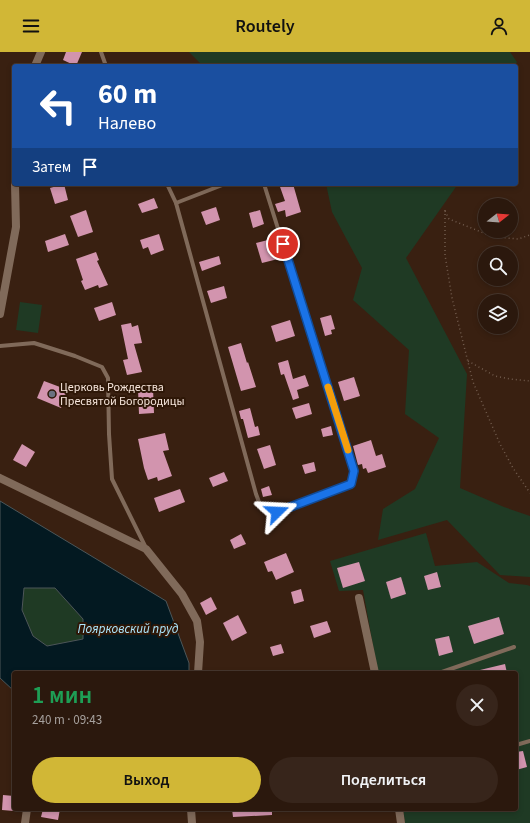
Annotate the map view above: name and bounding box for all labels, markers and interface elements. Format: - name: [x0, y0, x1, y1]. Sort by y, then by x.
- text: Routely: [235, 14, 295, 39]
- icon: menu: [20, 15, 42, 37]
- icon: person: [488, 15, 510, 37]
- text: 60 m: [98, 74, 157, 114]
- icon: left: [32, 80, 84, 132]
- text: Налево: [98, 111, 156, 136]
- icon: arrive: [79, 156, 101, 178]
- text: Затем: [32, 157, 71, 178]
- north arrow: [478, 198, 518, 238]
- map controls: [478, 198, 518, 334]
- pin: [266, 227, 300, 261]
- icon: arrive: [272, 233, 294, 255]
- button: search: [478, 246, 518, 286]
- button: layers: [478, 294, 518, 334]
- place label: Церковь Рождества Пресвятой Богородицы: [60, 379, 185, 410]
- marker: Церковь Рождества Пресвятой Богородицы: [47, 389, 57, 399]
- position arrow: [256, 491, 298, 533]
- water label: Поярковский пруд: [77, 620, 179, 638]
- text: 1 мин: [32, 678, 92, 713]
- button: close: [456, 684, 498, 726]
- text: 240 m · 09:43: [32, 711, 102, 729]
- button: Выход: [32, 757, 261, 803]
- button: Поделиться: [269, 757, 498, 803]

